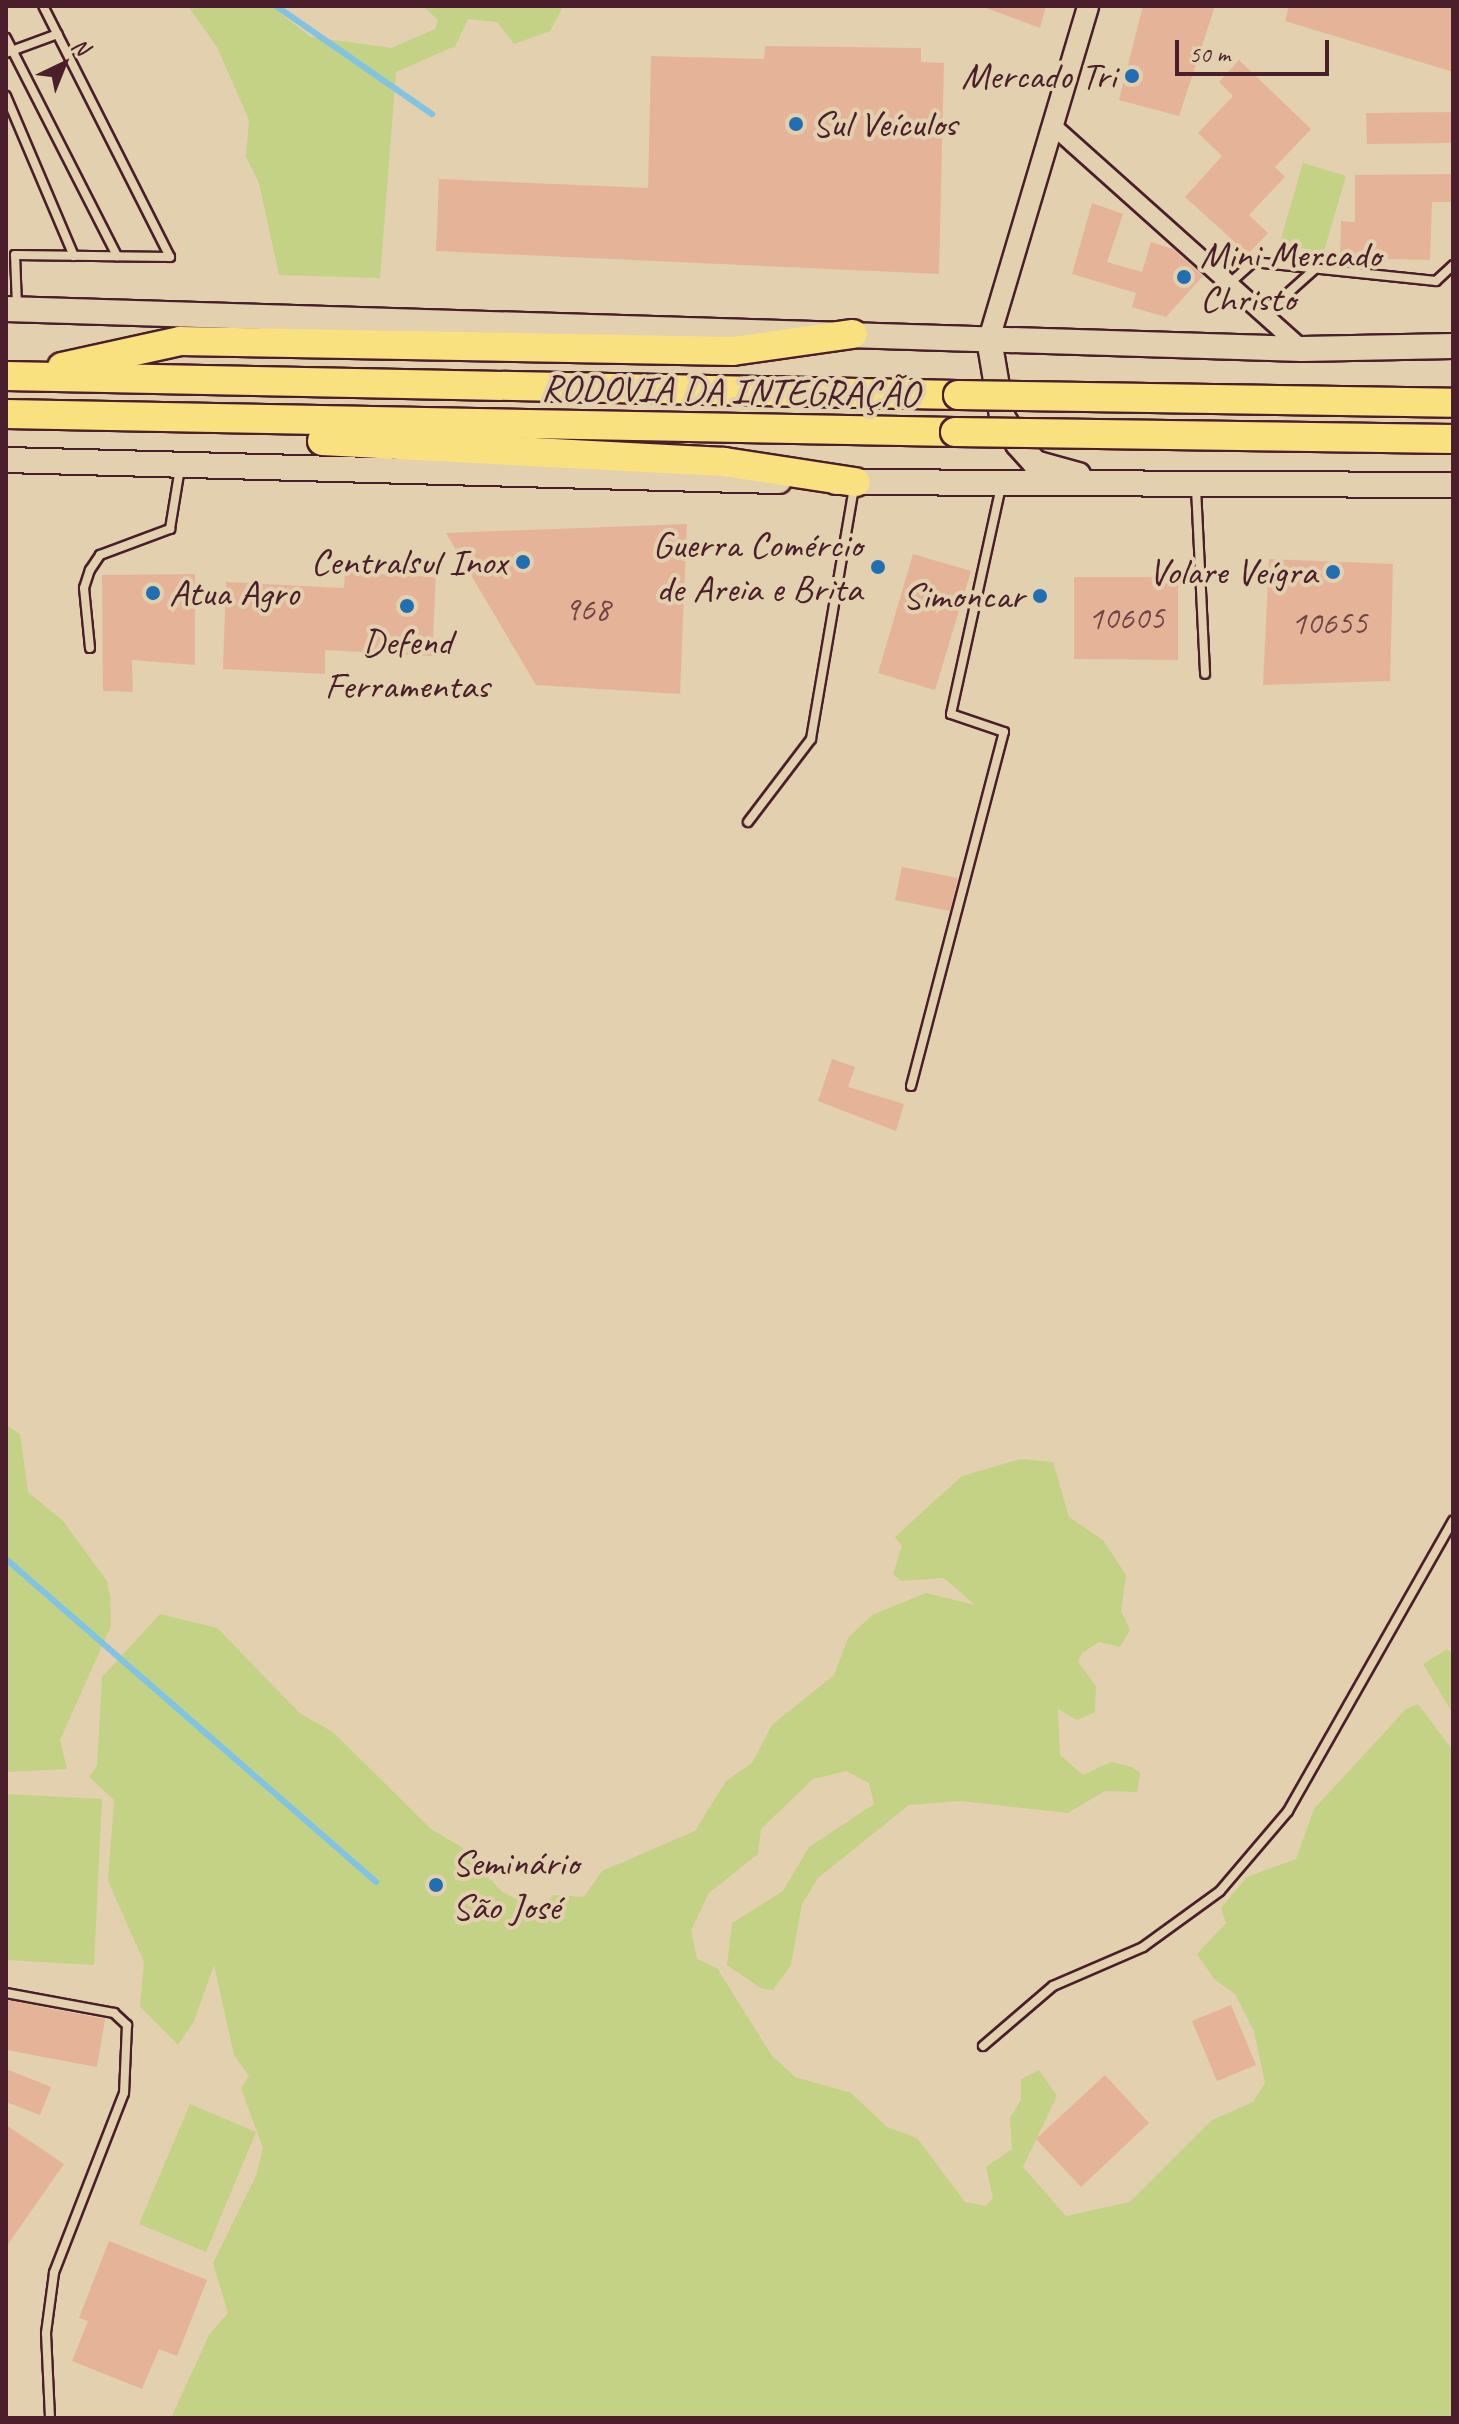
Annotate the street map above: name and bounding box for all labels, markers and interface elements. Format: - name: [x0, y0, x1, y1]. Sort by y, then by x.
- north arrow: [24, 24, 104, 104]
- scale bar: [1179, 24, 1333, 74]
- text: N: [66, 32, 95, 61]
- text: 50 m: [1189, 39, 1230, 69]
- place label: Mercado Tri: [961, 53, 1116, 99]
- marker: Mercado Tri: [1123, 67, 1141, 85]
- place label: Sul Veículos: [812, 101, 957, 147]
- marker: Sul Veículos: [787, 115, 805, 133]
- place label: Mini Mercado Christo: [1200, 232, 1379, 322]
- marker: Mini Mercado Christo: [1175, 268, 1193, 286]
- street label: RODOVIA DA INTEGRAÇÃO: [539, 365, 921, 417]
- place label: Guerra Comércio de Areia e Brita: [652, 522, 862, 612]
- place label: Centralsul Inox: [311, 539, 507, 585]
- place label: Volare Veígra: [1149, 549, 1317, 595]
- marker: Centralsul Inox: [514, 553, 532, 571]
- marker: Guerra Comércio de Areia e Brita: [869, 558, 887, 576]
- marker: Volare Veígra: [1324, 563, 1342, 581]
- place label: Atua Agro: [169, 570, 299, 616]
- place label: Simoncar: [902, 573, 1024, 619]
- marker: Atua Agro: [144, 584, 162, 602]
- marker: Simoncar: [1031, 587, 1049, 605]
- house number: 968: [564, 589, 610, 629]
- marker: Defend Ferramentas: [398, 597, 416, 615]
- house number: 10605: [1088, 598, 1164, 638]
- house number: 10655: [1291, 603, 1367, 643]
- place label: Defend Ferramentas: [325, 619, 489, 708]
- place label: Seminário São José: [452, 1840, 579, 1930]
- marker: Seminário São José: [427, 1876, 445, 1894]

